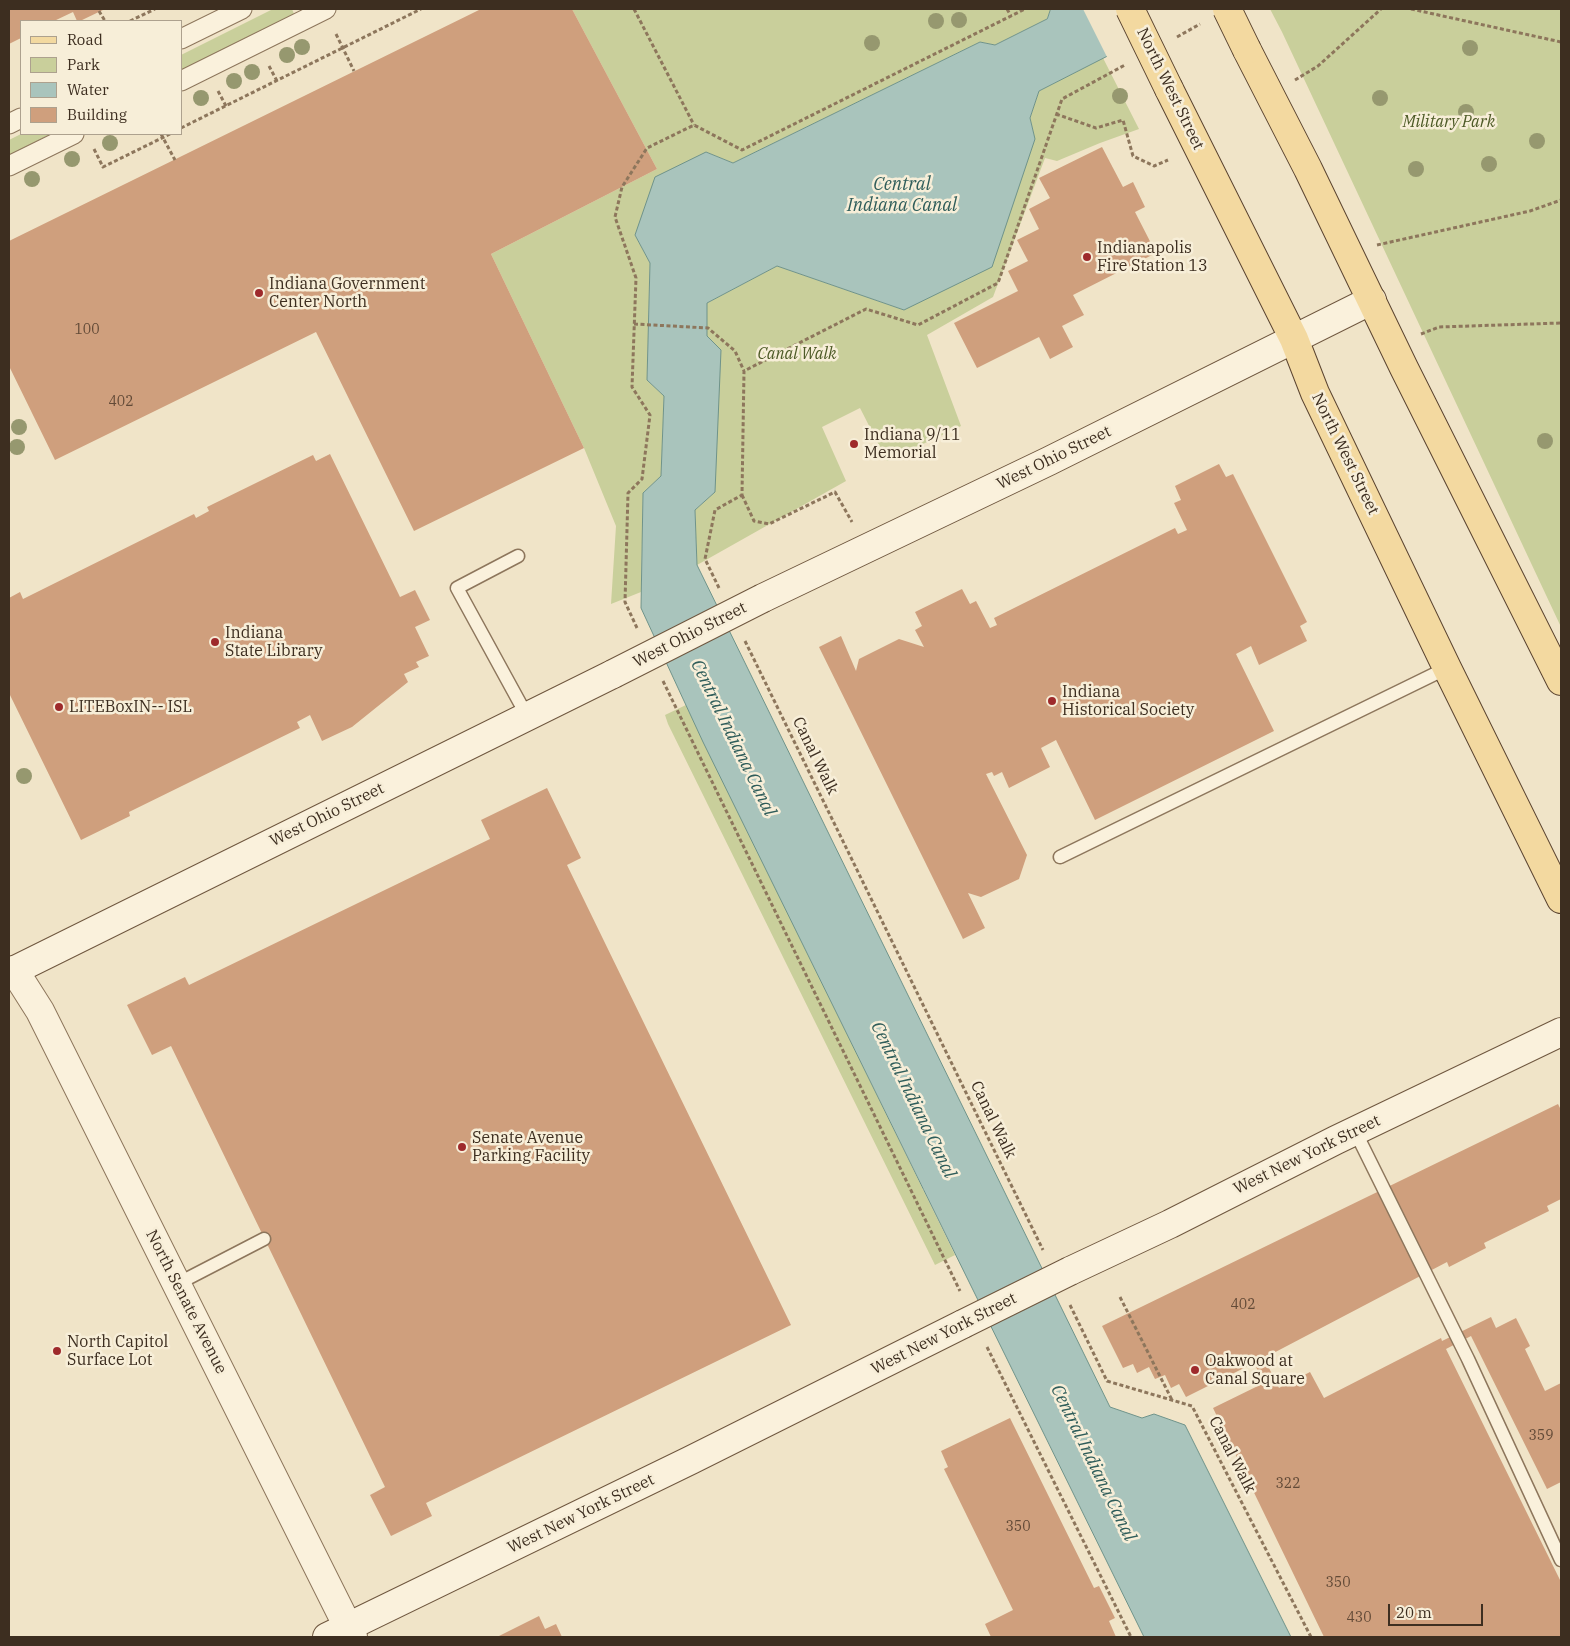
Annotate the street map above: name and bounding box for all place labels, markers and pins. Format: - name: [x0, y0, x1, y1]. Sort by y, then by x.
- place label: Indianapolis Fire Station 13: [1097, 238, 1208, 276]
- marker: Indianapolis Fire Station 13: [1081, 251, 1093, 263]
- place label: Indiana Government Center North: [269, 274, 425, 312]
- marker: Indiana Government Center North: [253, 287, 265, 299]
- place label: Indiana 9/11 Memorial: [864, 425, 961, 463]
- marker: Indiana 9/11 Memorial: [848, 438, 860, 450]
- place label: Indiana State Library: [225, 623, 323, 661]
- marker: Indiana State Library: [209, 636, 221, 648]
- place label: Indiana Historical Society: [1062, 682, 1194, 720]
- marker: Indiana Historical Society: [1046, 695, 1058, 707]
- place label: LITEBoxIN-- ISL: [69, 697, 192, 717]
- marker: LITEBoxIN-- ISL: [53, 701, 65, 713]
- place label: Senate Avenue Parking Facility: [472, 1128, 590, 1166]
- marker: Senate Avenue Parking Facility: [456, 1141, 468, 1153]
- place label: North Capitol Surface Lot: [67, 1332, 168, 1370]
- marker: North Capitol Surface Lot: [51, 1345, 63, 1357]
- place label: Oakwood at Canal Square: [1205, 1351, 1305, 1389]
- marker: Oakwood at Canal Square: [1189, 1364, 1201, 1376]

